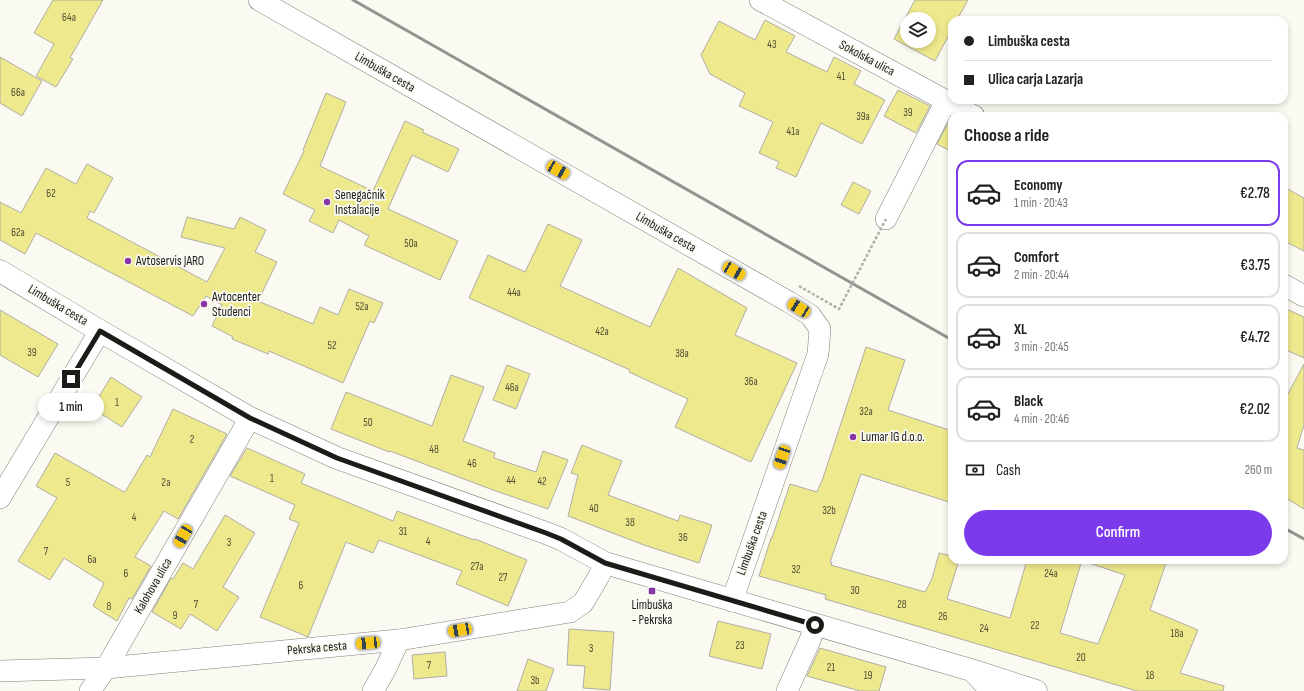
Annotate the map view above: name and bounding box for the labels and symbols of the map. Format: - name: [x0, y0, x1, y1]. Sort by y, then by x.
- house number: 64a: [62, 11, 76, 24]
- street label: Sokolska ulica: [836, 37, 898, 79]
- house number: 43: [767, 38, 777, 51]
- street label: Limbuška cesta: [352, 48, 418, 96]
- house number: 41: [837, 70, 845, 83]
- house number: 66a: [11, 86, 25, 99]
- house number: 39: [903, 106, 913, 119]
- house number: 39a: [856, 110, 870, 123]
- house number: 41a: [787, 125, 799, 138]
- car: [545, 159, 571, 181]
- house number: 62: [46, 187, 56, 200]
- place label: Senegačnik Instalacije: [335, 187, 385, 218]
- marker: Senegačnik Instalacije: [322, 197, 332, 207]
- street label: Limbuška cesta: [633, 208, 699, 256]
- house number: 62a: [11, 226, 25, 239]
- house number: 50a: [404, 237, 418, 250]
- place label: Avtoservis JARO: [135, 253, 204, 269]
- marker: Avtoservis JARO: [123, 256, 133, 266]
- car: [721, 260, 747, 282]
- street label: Limbuška cesta: [25, 281, 91, 329]
- house number: 44a: [507, 286, 521, 299]
- place label: Avtocenter Studenci: [211, 289, 261, 320]
- car: [786, 297, 812, 319]
- marker: Avtocenter Studenci: [199, 299, 209, 309]
- house number: 52a: [355, 300, 369, 313]
- house number: 42a: [595, 325, 609, 338]
- house number: 52: [328, 339, 337, 352]
- house number: 39: [27, 346, 37, 359]
- house number: 38a: [675, 347, 689, 360]
- route end: [62, 370, 80, 388]
- house number: 36a: [744, 375, 758, 388]
- house number: 46a: [505, 381, 519, 394]
- callout: 1 min: [38, 393, 104, 421]
- house number: 1: [115, 396, 119, 409]
- house number: 32a: [859, 405, 873, 418]
- house number: 50: [363, 416, 373, 429]
- place label: Lumar IG d.o.o.: [861, 429, 925, 445]
- marker: Lumar IG d.o.o.: [848, 432, 858, 442]
- house number: 2: [190, 433, 195, 446]
- house number: 48: [429, 443, 439, 456]
- car: [772, 444, 792, 470]
- house number: 46: [467, 457, 477, 470]
- house number: 1: [270, 472, 274, 485]
- house number: 44: [506, 474, 516, 487]
- house number: 42: [537, 475, 547, 488]
- house number: 5: [66, 476, 70, 489]
- house number: 2a: [162, 476, 170, 489]
- house number: 40: [589, 502, 599, 515]
- house number: 32b: [822, 504, 836, 517]
- street label: Limbuška cesta: [733, 509, 771, 577]
- house number: 4: [132, 511, 137, 524]
- house number: 38: [625, 516, 635, 529]
- car: [172, 523, 194, 549]
- house number: 31: [399, 525, 407, 538]
- house number: 36: [678, 531, 688, 544]
- house number: 4: [426, 535, 431, 548]
- house number: 3: [227, 536, 232, 549]
- house number: 7: [44, 545, 49, 558]
- house number: 6a: [87, 553, 97, 566]
- street label: Kalohova ulica: [131, 555, 175, 617]
- house number: 27a: [470, 560, 484, 573]
- house number: 32: [791, 563, 801, 576]
- house number: 6: [124, 567, 129, 580]
- house number: 24a: [1044, 567, 1058, 580]
- house number: 27: [499, 571, 508, 584]
- house number: 6: [299, 579, 304, 592]
- house number: 30: [850, 584, 860, 597]
- marker: Limbuška - Pekrska: [647, 586, 657, 596]
- place label: Limbuška - Pekrska: [631, 597, 673, 628]
- house number: 7: [194, 598, 199, 611]
- house number: 28: [897, 598, 907, 611]
- house number: 8: [107, 600, 112, 613]
- house number: 9: [173, 609, 178, 622]
- house number: 26: [938, 610, 948, 623]
- route start: [806, 616, 824, 634]
- house number: 22: [1030, 619, 1040, 632]
- car: [447, 622, 473, 638]
- house number: 24: [979, 622, 989, 635]
- house number: 18a: [1171, 627, 1183, 640]
- car: [356, 636, 380, 650]
- street label: Pekrska cesta: [286, 637, 348, 659]
- house number: 23: [735, 639, 745, 652]
- house number: 3: [589, 642, 594, 655]
- house number: 20: [1076, 651, 1086, 664]
- house number: 7: [427, 659, 432, 672]
- house number: 21: [827, 661, 835, 674]
- house number: 19: [864, 669, 872, 682]
- house number: 18: [1146, 669, 1155, 682]
- house number: 3b: [530, 674, 540, 687]

